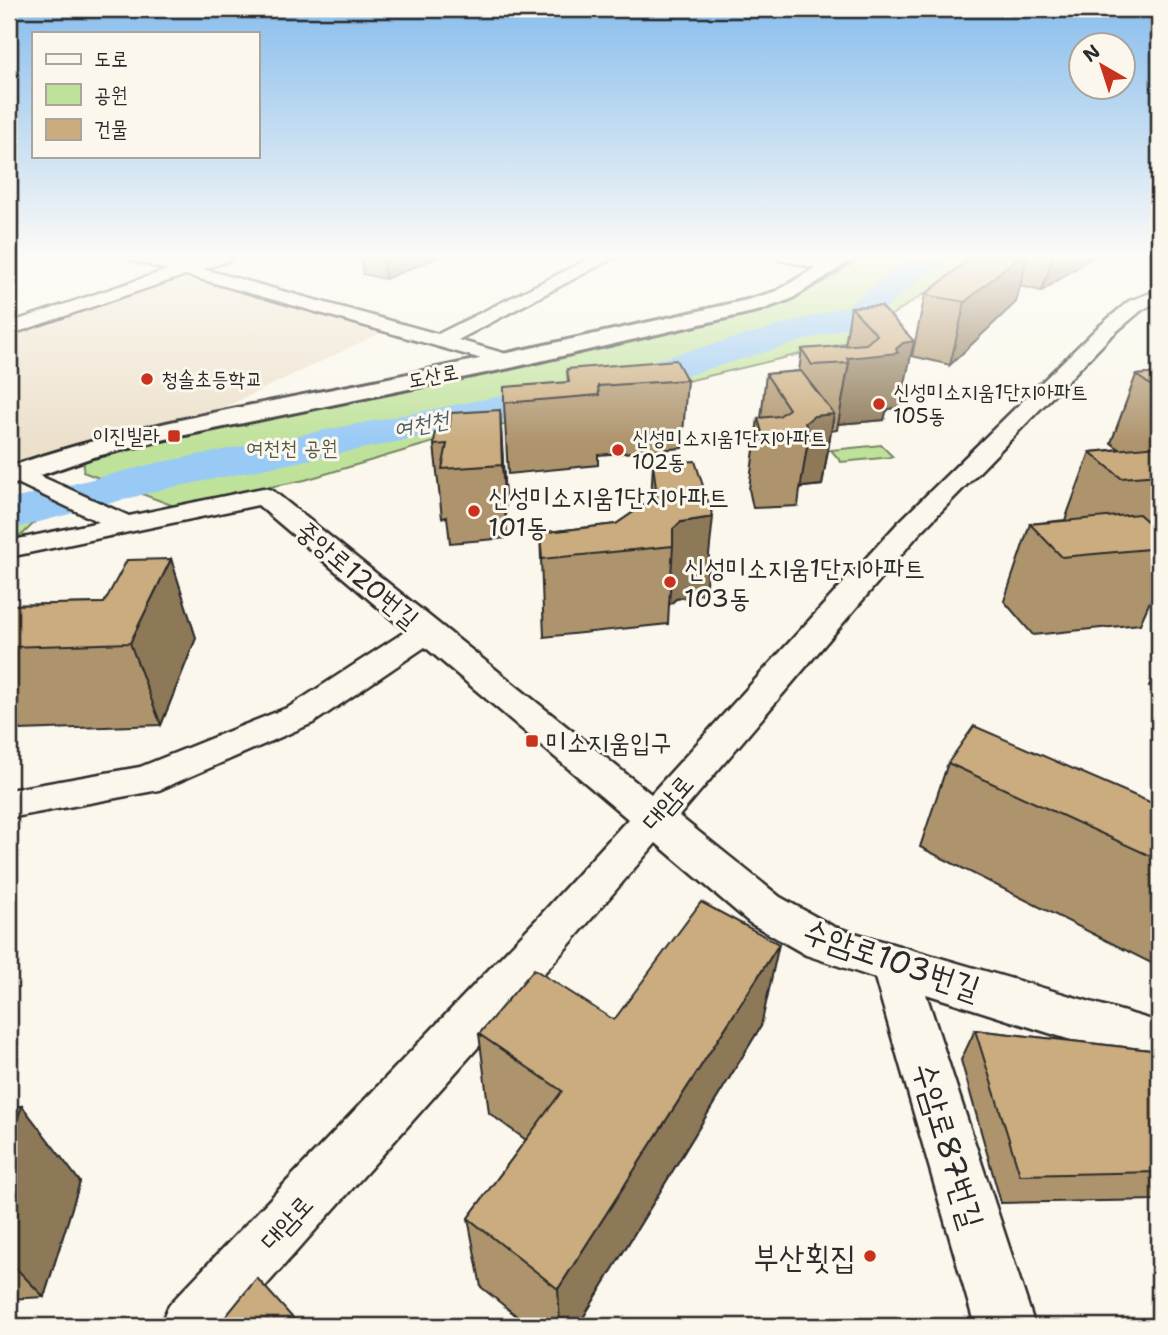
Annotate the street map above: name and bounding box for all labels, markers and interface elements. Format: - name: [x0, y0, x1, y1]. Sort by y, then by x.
- legend: [32, 32, 259, 158]
- north arrow: [1066, 32, 1136, 102]
- text: N: [1078, 39, 1105, 68]
- text: 도로: [94, 45, 128, 73]
- text: 공원: [94, 81, 128, 109]
- text: 건물: [94, 115, 128, 143]
- street label: 도산로: [405, 357, 461, 395]
- place label: 청솔초등학교: [161, 365, 262, 393]
- marker: 청솔초등학교: [139, 371, 155, 387]
- place label: 신성미소지움1단지아파트 105동: [893, 378, 1088, 430]
- marker: 신성미소지움1단지아파트 105동: [871, 396, 887, 412]
- water label: 여천천: [391, 404, 454, 444]
- place label: 이진빌라: [92, 422, 160, 450]
- place label: 신성미소지움1단지아파트 102동: [632, 424, 827, 476]
- marker: 이진빌라: [166, 428, 182, 444]
- park label: 여천천 공원: [246, 434, 338, 462]
- marker: 신성미소지움1단지아파트 102동: [610, 442, 626, 458]
- place label: 신성미소지움1단지아파트 101동: [488, 479, 729, 544]
- marker: 신성미소지움1단지아파트 101동: [466, 503, 482, 519]
- street label: 중앙로120번길: [289, 512, 427, 636]
- place label: 신성미소지움1단지아파트 103동: [684, 550, 925, 615]
- marker: 신성미소지움1단지아파트 103동: [662, 574, 678, 590]
- place label: 미소지움입구: [546, 724, 672, 759]
- marker: 미소지움입구: [524, 733, 540, 749]
- street label: 대암로: [633, 767, 701, 837]
- street label: 수암로103번길: [798, 909, 986, 1009]
- street label: 수암로87번길: [903, 1057, 995, 1233]
- street label: 대암로: [252, 1187, 320, 1257]
- place label: 부산횟집: [753, 1235, 856, 1278]
- marker: 부산횟집: [862, 1248, 878, 1264]

